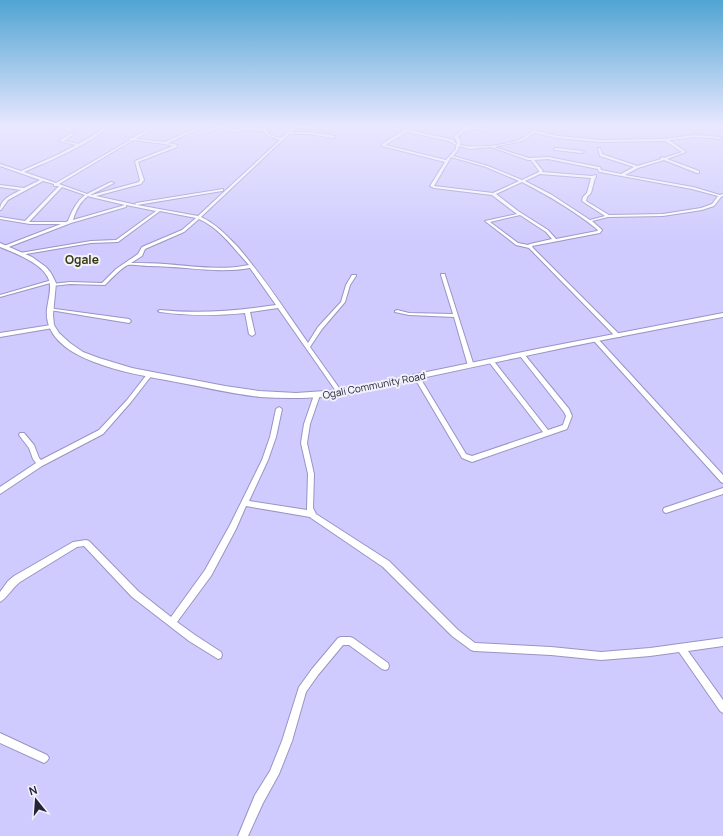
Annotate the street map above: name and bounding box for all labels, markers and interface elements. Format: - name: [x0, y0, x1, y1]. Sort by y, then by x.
- district label: Ogale: [65, 251, 99, 268]
- street label: Ogali Community Road: [321, 368, 427, 402]
- north arrow: [16, 780, 56, 820]
- text: N: [27, 782, 39, 798]

